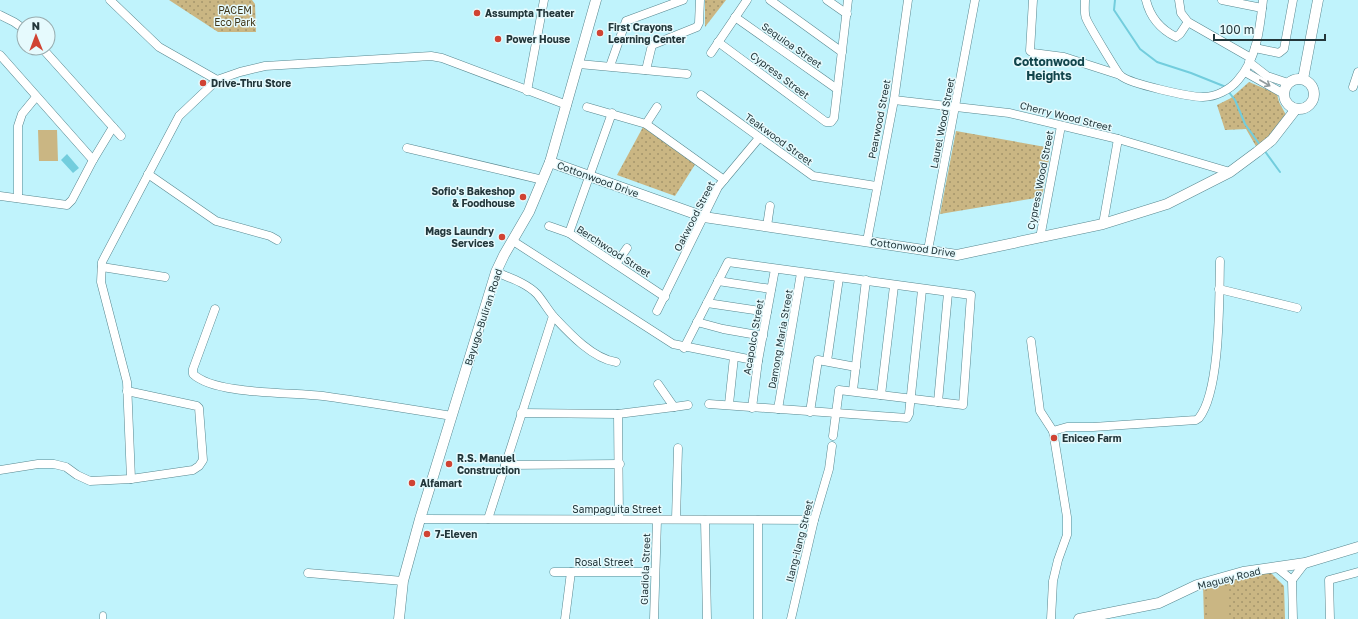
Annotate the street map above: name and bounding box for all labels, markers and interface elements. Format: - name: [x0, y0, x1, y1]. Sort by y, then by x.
- park label: PACEM Eco Park: [214, 4, 256, 28]
- place label: Assumpta Theater: [485, 7, 574, 19]
- marker: Assumpta Theater: [472, 8, 482, 18]
- north arrow: [16, 16, 56, 56]
- scale bar: [1214, 16, 1325, 42]
- text: N: [32, 19, 40, 32]
- street label: Sequioa Street: [760, 20, 824, 70]
- place label: First Crayons Learning Center: [608, 21, 686, 45]
- text: 100 m: [1220, 22, 1254, 37]
- marker: First Crayons Learning Center: [595, 28, 605, 38]
- place label: Power House: [506, 33, 570, 45]
- marker: Power House: [493, 34, 503, 44]
- street label: Cypress Street: [748, 49, 812, 101]
- district label: Cottonwood Heights: [1013, 54, 1085, 83]
- place label: Drive-Thru Store: [211, 77, 291, 89]
- street label: Laurel Wood Street: [927, 77, 957, 169]
- marker: Drive-Thru Store: [198, 78, 208, 88]
- street label: Pearwood Street: [865, 78, 893, 160]
- one-way arrow: [1258, 79, 1270, 87]
- street label: Cherry Wood Street: [1019, 99, 1113, 133]
- street label: Teakwood Street: [743, 110, 815, 168]
- street label: Cypress Wood Street: [1025, 129, 1055, 231]
- street label: Cottonwood Drive: [555, 159, 641, 199]
- street label: Oakwood Street: [671, 179, 717, 253]
- place label: Sofio's Bakeshop & Foodhouse: [431, 185, 515, 209]
- marker: Sofio's Bakeshop & Foodhouse: [518, 192, 528, 202]
- street label: Berchwood Street: [575, 223, 653, 279]
- place label: Mags Laundry Services: [425, 225, 494, 249]
- marker: Mags Laundry Services: [497, 232, 507, 242]
- street label: Cottonwood Drive: [869, 235, 957, 259]
- street label: Bayugo-Buliran Road: [462, 267, 504, 367]
- street label: Damong Maria Street: [765, 288, 795, 390]
- street label: Acapolco Street: [740, 298, 766, 376]
- place label: Eniceo Farm: [1062, 432, 1122, 444]
- marker: Eniceo Farm: [1049, 433, 1059, 443]
- place label: R.S. Manuel Construction: [457, 452, 520, 476]
- marker: R.S. Manuel Construction: [444, 459, 454, 469]
- place label: Alfamart: [420, 477, 462, 489]
- marker: Alfamart: [407, 478, 417, 488]
- street label: Ilang-ilang Street: [783, 499, 815, 583]
- street label: Sampaguita Street: [572, 503, 662, 515]
- place label: 7-Eleven: [435, 528, 477, 540]
- marker: 7-Eleven: [422, 529, 432, 539]
- street label: Gladiola Street: [638, 533, 652, 605]
- street label: Rosal Street: [575, 556, 633, 568]
- street label: Maguey Road: [1196, 564, 1262, 592]

